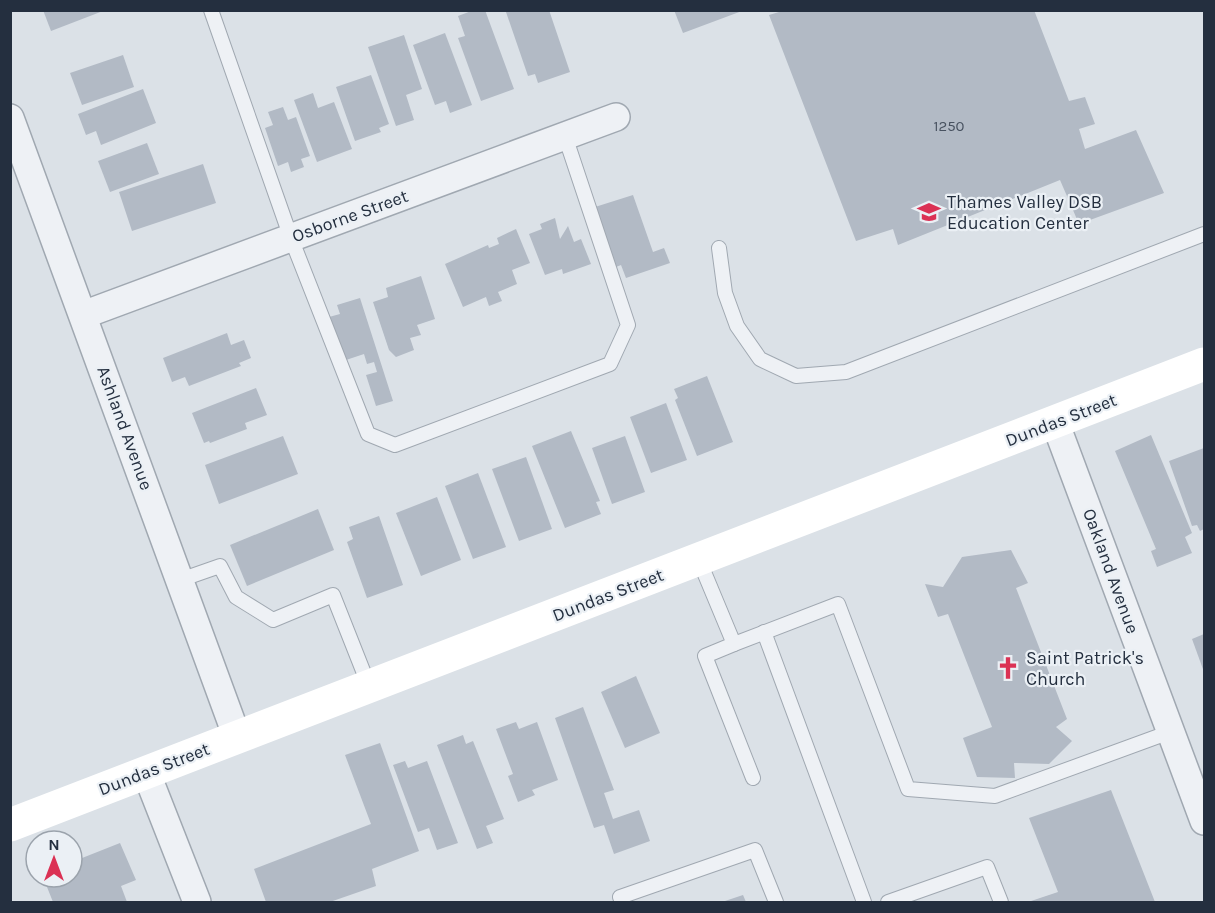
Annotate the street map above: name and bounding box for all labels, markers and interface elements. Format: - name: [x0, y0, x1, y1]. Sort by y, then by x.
- house number: 1250: [933, 117, 965, 135]
- street label: Osborne Street: [289, 185, 411, 247]
- place label: Thames Valley DSB Education Center: [947, 191, 1102, 234]
- school or university icon: Thames Valley DSB Education Center: [916, 199, 942, 225]
- street label: Ashland Avenue: [92, 363, 158, 493]
- street label: Dundas Street: [1002, 389, 1120, 451]
- street label: Oakland Avenue: [1078, 505, 1144, 637]
- street label: Dundas Street: [549, 564, 667, 626]
- place label: Saint Patrick's Church: [1026, 647, 1144, 690]
- church icon: Saint Patrick's Church: [995, 655, 1021, 681]
- street label: Dundas Street: [95, 738, 213, 800]
- north arrow: [24, 829, 84, 889]
- text: N: [48, 835, 60, 854]

